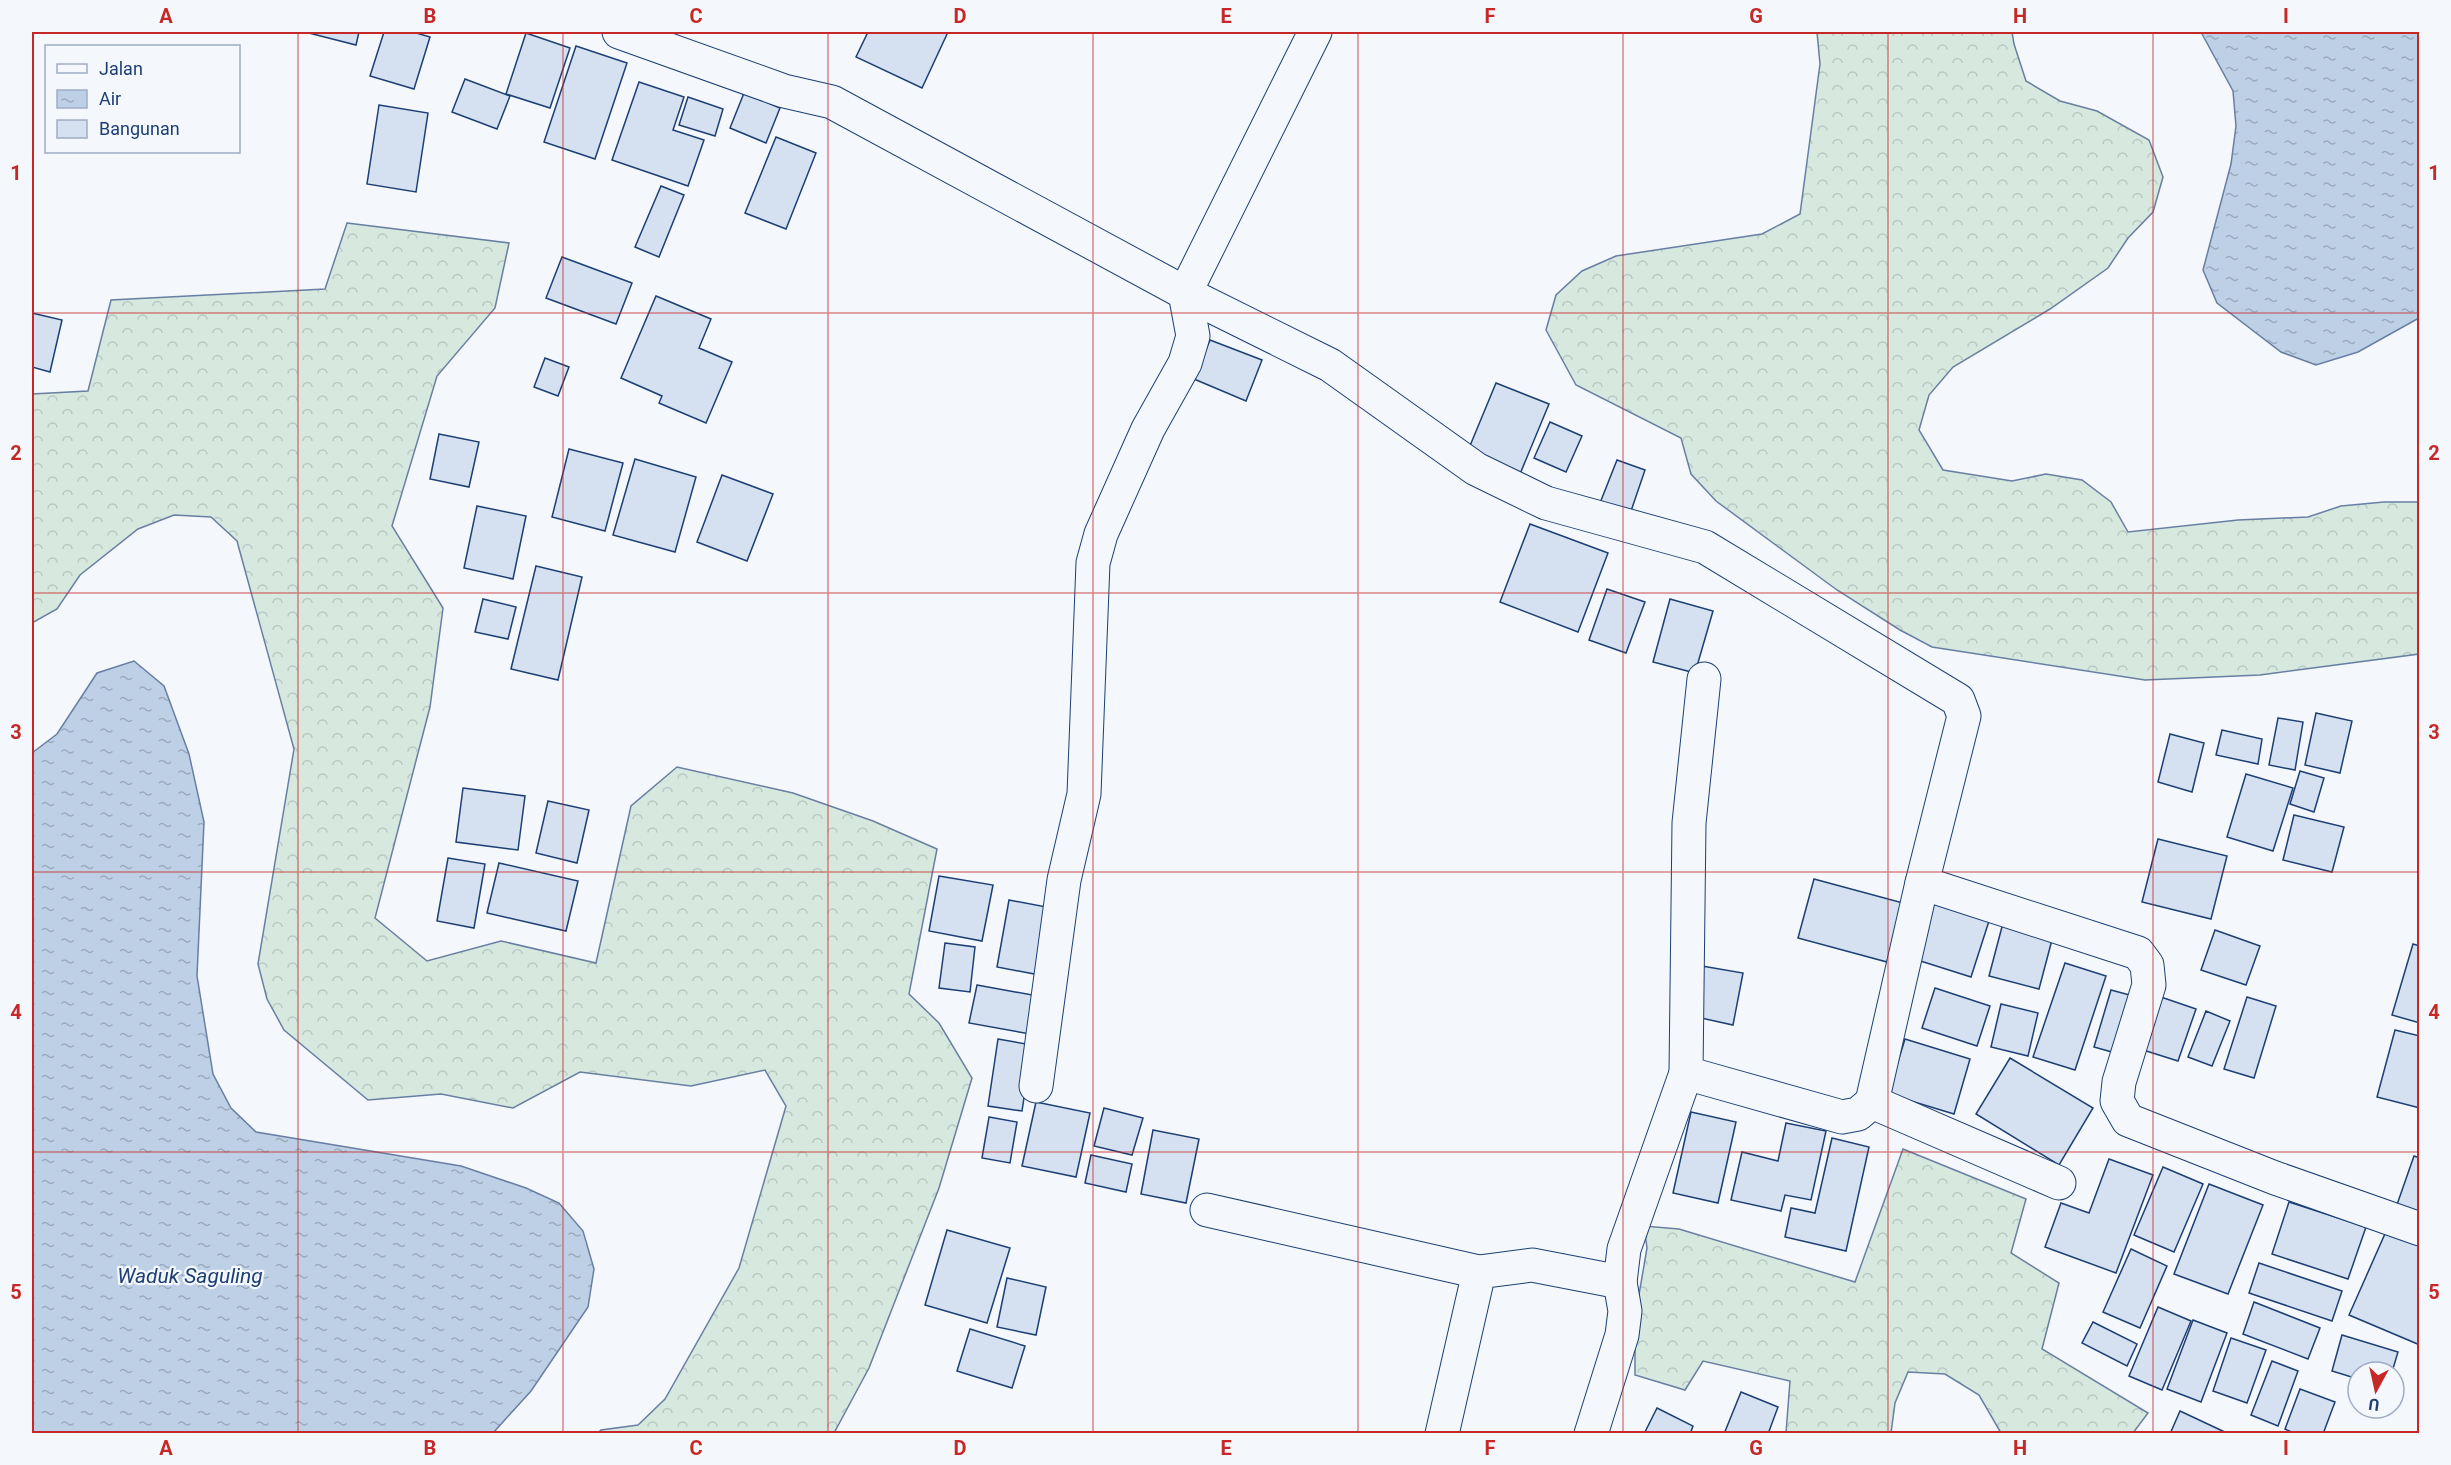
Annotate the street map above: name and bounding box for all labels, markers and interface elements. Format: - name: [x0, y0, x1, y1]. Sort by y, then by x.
- text: A: [159, 4, 173, 28]
- text: B: [424, 4, 436, 28]
- text: C: [689, 4, 703, 28]
- text: D: [954, 4, 967, 28]
- text: E: [1220, 4, 1232, 28]
- text: F: [1485, 4, 1496, 28]
- text: G: [1749, 4, 1763, 28]
- text: H: [2013, 4, 2027, 28]
- text: I: [2283, 4, 2289, 28]
- legend: [45, 45, 240, 153]
- text: Jalan: [99, 58, 143, 79]
- text: Air: [99, 88, 121, 109]
- text: Bangunan: [99, 118, 180, 139]
- text: 1: [10, 161, 22, 185]
- text: 1: [2428, 161, 2440, 185]
- text: 2: [10, 441, 22, 465]
- text: 2: [2428, 441, 2440, 465]
- text: 3: [10, 720, 22, 744]
- text: 3: [2428, 720, 2440, 744]
- text: 4: [10, 1000, 22, 1024]
- text: 4: [2428, 1000, 2440, 1024]
- water label: Waduk Saguling: [117, 1264, 263, 1288]
- text: 5: [10, 1280, 22, 1304]
- text: 5: [2428, 1280, 2440, 1304]
- north arrow: [2346, 1360, 2406, 1420]
- text: U: [2367, 1394, 2381, 1415]
- text: A: [159, 1436, 173, 1460]
- text: B: [424, 1436, 436, 1460]
- text: C: [689, 1436, 703, 1460]
- text: D: [954, 1436, 967, 1460]
- text: E: [1220, 1436, 1232, 1460]
- text: F: [1485, 1436, 1496, 1460]
- text: G: [1749, 1436, 1763, 1460]
- text: H: [2013, 1436, 2027, 1460]
- text: I: [2283, 1436, 2289, 1460]

